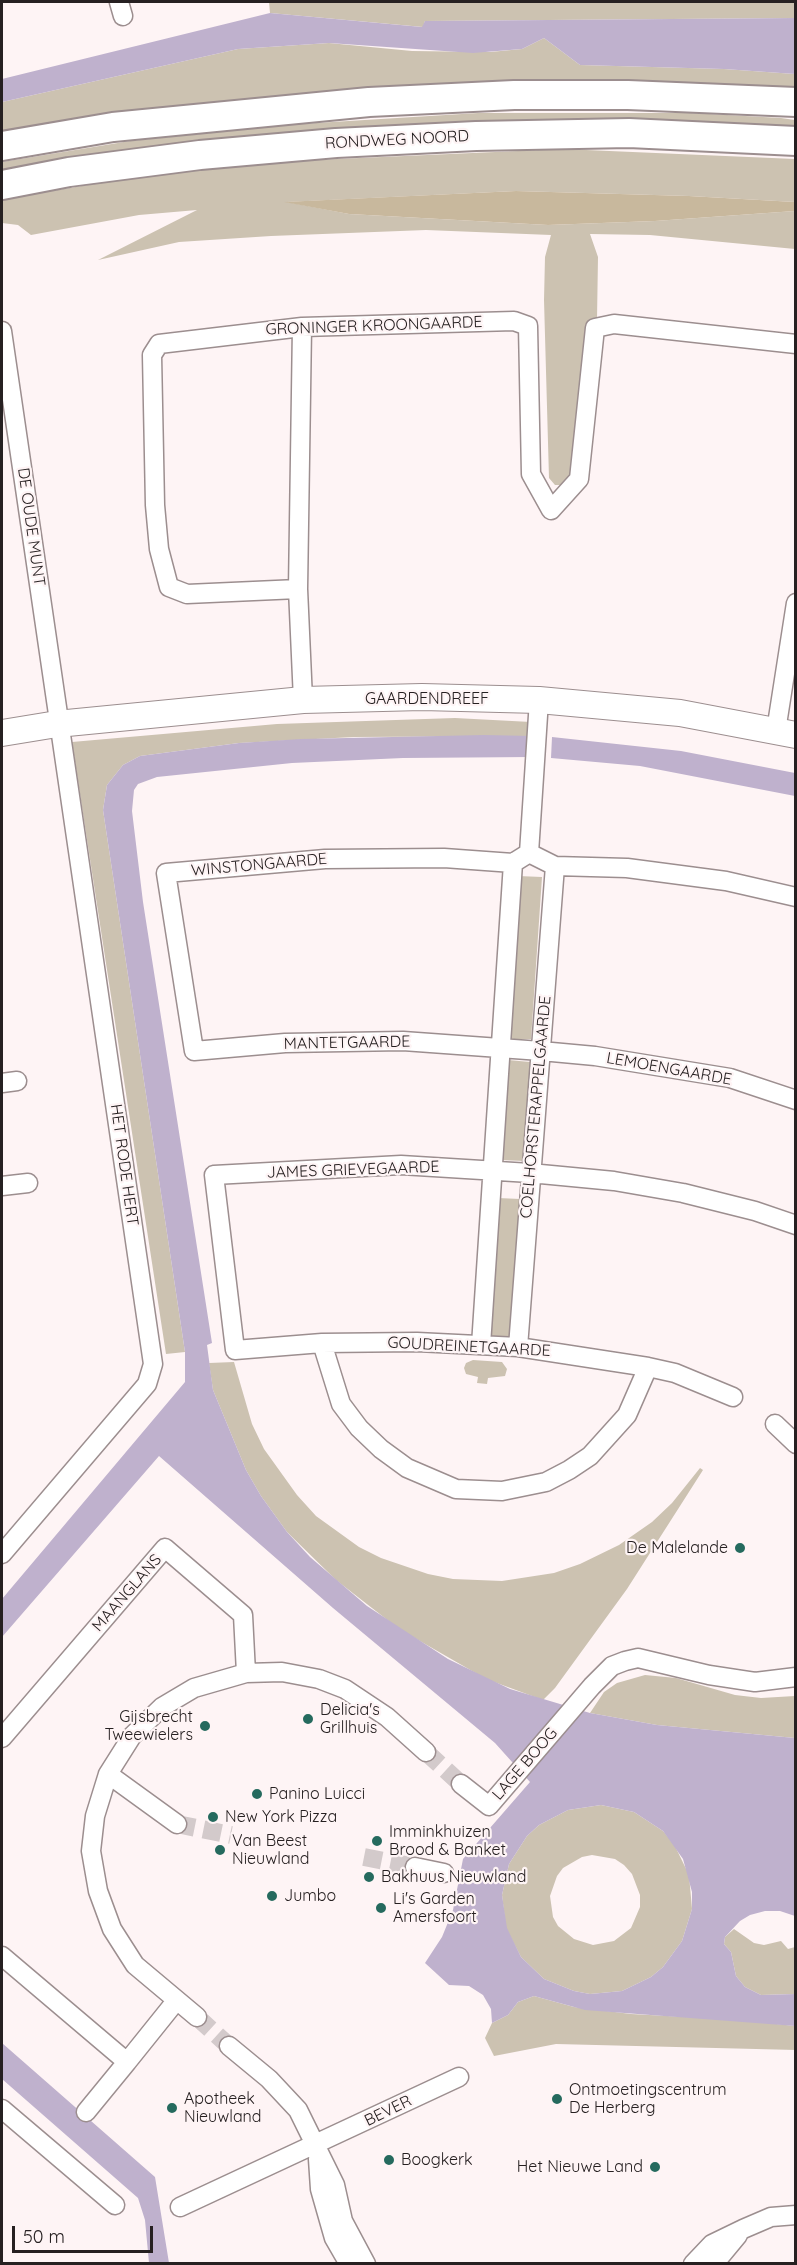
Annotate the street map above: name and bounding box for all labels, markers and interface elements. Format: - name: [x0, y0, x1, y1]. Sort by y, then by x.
- street label: RONDWEG NOORD: [324, 127, 470, 153]
- street label: GRONINGER KROONGAARDE: [265, 313, 483, 339]
- street label: DE OUDE MUNT: [13, 466, 49, 588]
- street label: GAARDENDREEF: [365, 689, 489, 709]
- street label: WINSTONGAARDE: [190, 849, 328, 881]
- street label: COELHORSTERAPPELGAARDE: [517, 995, 555, 1219]
- street label: MANTETGAARDE: [284, 1032, 410, 1054]
- street label: LEMOENGAARDE: [605, 1049, 733, 1089]
- street label: HET RODE HERT: [106, 1103, 142, 1227]
- street label: JAMES GRIEVEGAARDE: [266, 1157, 440, 1183]
- street label: GOUDREINETGAARDE: [387, 1333, 551, 1361]
- place label: De Malelande: [626, 1538, 728, 1558]
- marker: De Malelande: [733, 1541, 747, 1555]
- street label: MAANGLANS: [88, 1550, 166, 1636]
- place label: Delicia's Grillhuis: [320, 1700, 380, 1738]
- place label: Gijsbrecht Tweewielers: [104, 1707, 193, 1745]
- marker: Delicia's Grillhuis: [301, 1712, 315, 1726]
- marker: Gijsbrecht Tweewielers: [198, 1719, 212, 1733]
- street label: LAGE BOOG: [488, 1724, 562, 1804]
- place label: Panino Luicci: [269, 1784, 365, 1804]
- marker: Panino Luicci: [250, 1787, 264, 1801]
- place label: New York Pizza: [225, 1807, 337, 1827]
- marker: New York Pizza: [206, 1810, 220, 1824]
- place label: Imminkhuizen Brood & Banket: [389, 1822, 506, 1860]
- place label: Van Beest Nieuwland: [232, 1831, 310, 1869]
- marker: Imminkhuizen Brood & Banket: [370, 1834, 384, 1848]
- marker: Van Beest Nieuwland: [213, 1843, 227, 1857]
- place label: Bakhuus Nieuwland: [381, 1867, 526, 1887]
- marker: Bakhuus Nieuwland: [362, 1870, 376, 1884]
- place label: Jumbo: [284, 1886, 336, 1906]
- marker: Jumbo: [265, 1889, 279, 1903]
- place label: Li's Garden Amersfoort: [393, 1889, 477, 1927]
- marker: Li's Garden Amersfoort: [374, 1901, 388, 1915]
- place label: Ontmoetingscentrum De Herberg: [569, 2080, 727, 2118]
- place label: Apotheek Nieuwland: [184, 2089, 262, 2127]
- street label: BEVER: [361, 2091, 415, 2131]
- marker: Ontmoetingscentrum De Herberg: [550, 2092, 564, 2106]
- marker: Apotheek Nieuwland: [165, 2101, 179, 2115]
- place label: Boogkerk: [401, 2150, 473, 2170]
- marker: Boogkerk: [382, 2153, 396, 2167]
- place label: Het Nieuwe Land: [517, 2157, 643, 2177]
- marker: Het Nieuwe Land: [648, 2160, 662, 2174]
- scale bar: [15, 2214, 156, 2252]
- text: 50 m: [23, 2225, 65, 2248]

